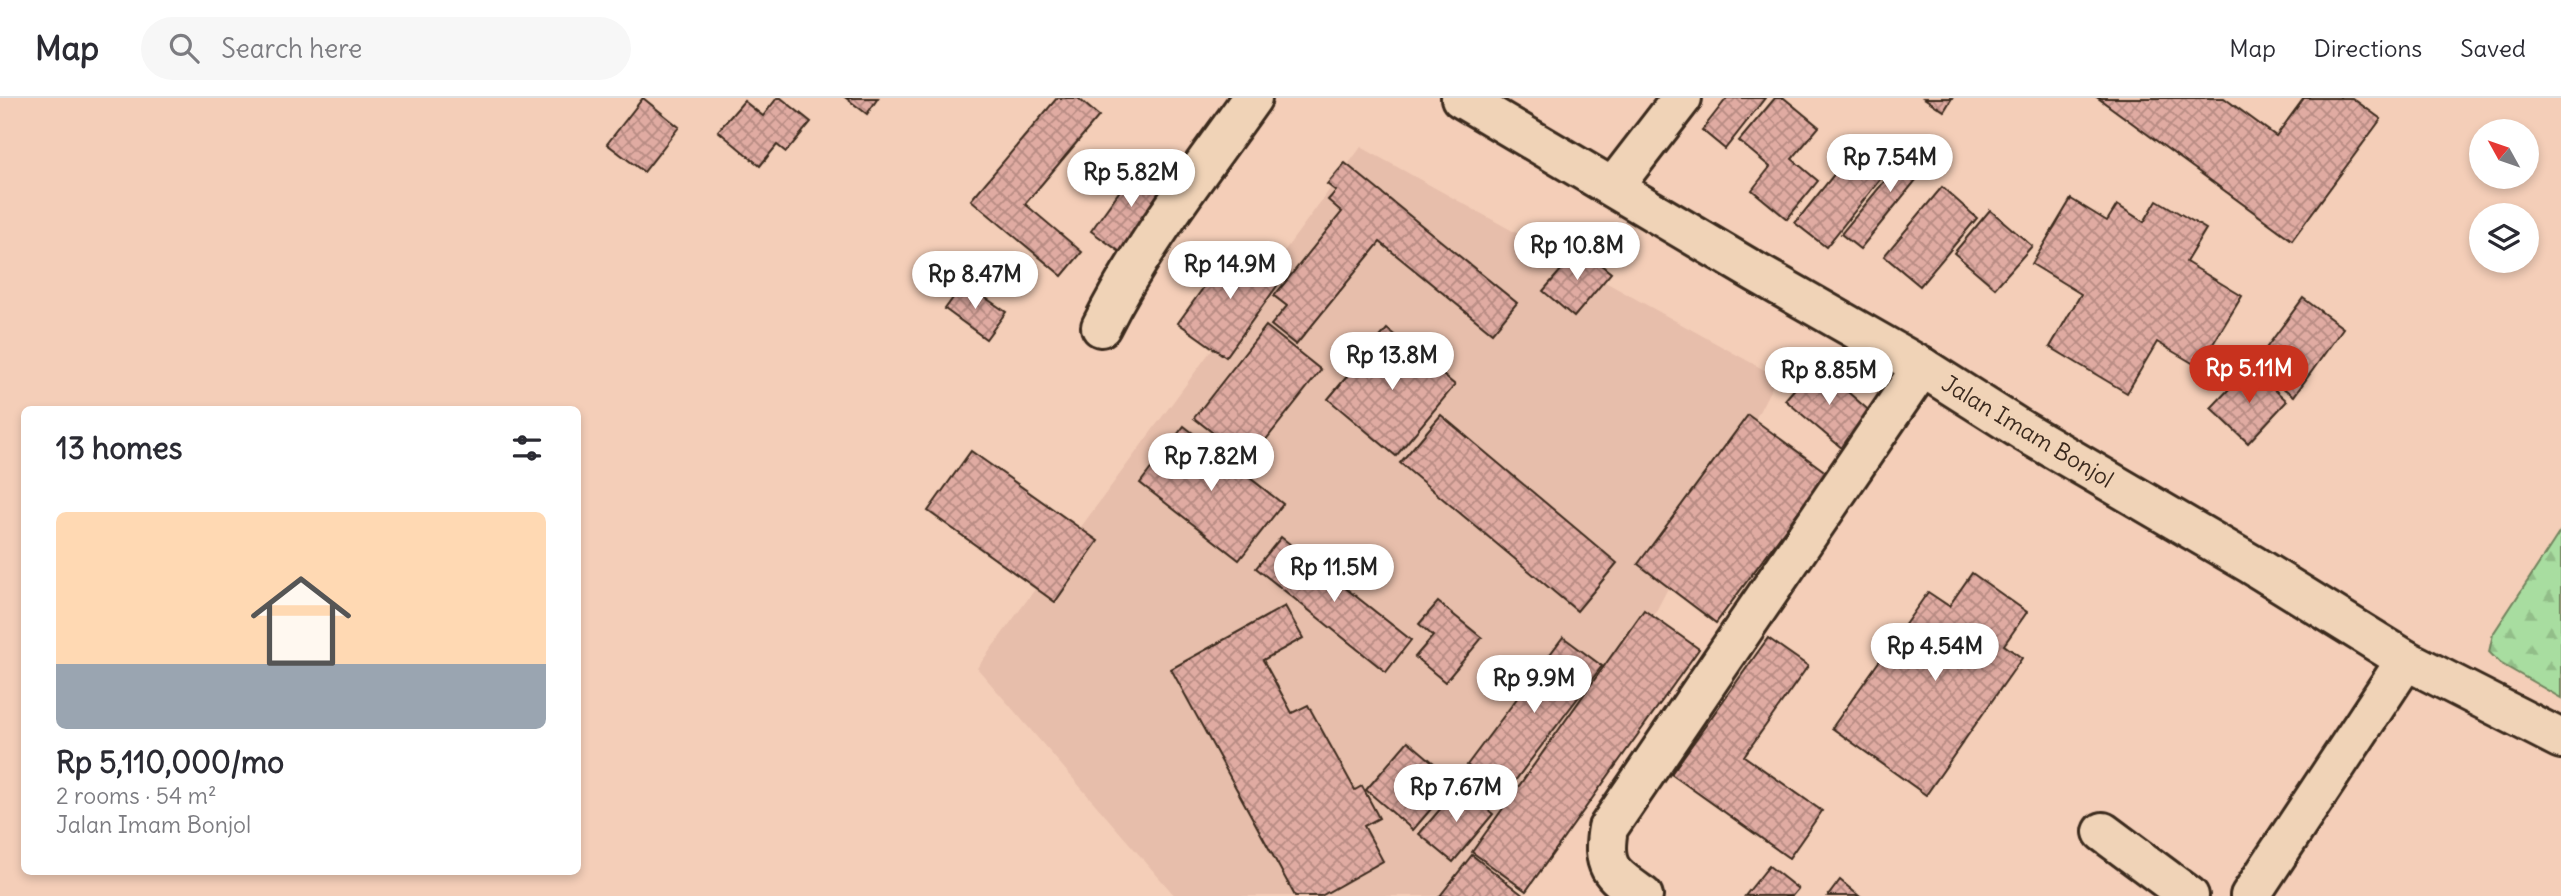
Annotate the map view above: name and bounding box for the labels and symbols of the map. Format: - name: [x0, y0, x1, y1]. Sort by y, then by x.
- north arrow: [2469, 119, 2539, 189]
- pin: Rp 7.54M: [1818, 134, 1962, 194]
- pin: Rp 5.82M: [1059, 150, 1203, 209]
- pin: Rp 10.8M: [1505, 222, 1649, 282]
- pin: Rp 14.9M: [1158, 242, 1302, 301]
- pin: Rp 8.47M: [903, 252, 1047, 311]
- pin: Rp 13.8M: [1320, 332, 1464, 392]
- pin: Rp 5.11M: [2177, 345, 2321, 405]
- pin: Rp 8.85M: [1757, 348, 1901, 407]
- street label: Jalan Imam Bonjol: [1937, 368, 2119, 494]
- pin: Rp 7.82M: [1139, 434, 1283, 493]
- pin: Rp 11.5M: [1262, 545, 1406, 604]
- pin: Rp 4.54M: [1863, 624, 2007, 683]
- pin: Rp 9.9M: [1469, 656, 1599, 715]
- pin: Rp 7.67M: [1384, 764, 1528, 824]

